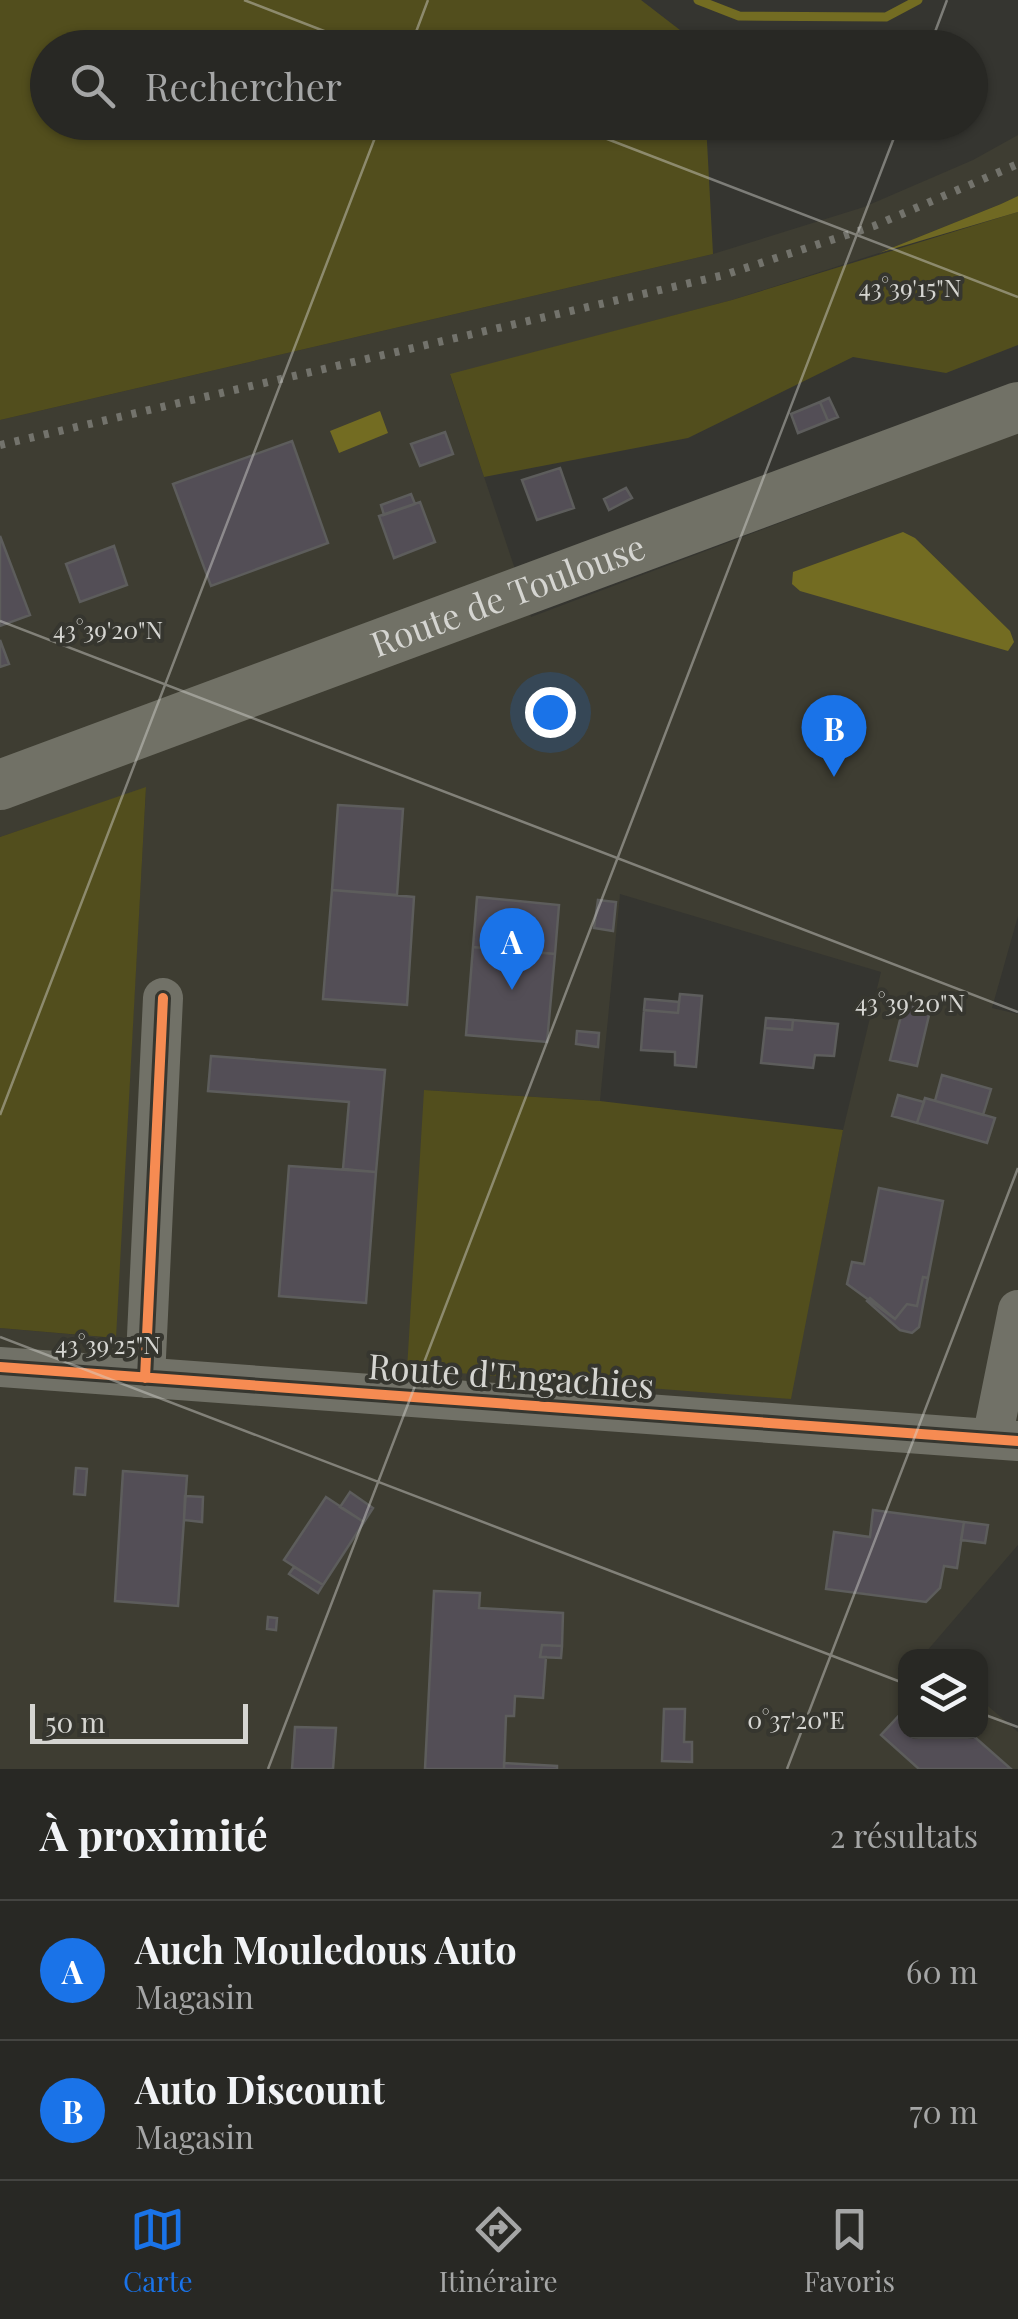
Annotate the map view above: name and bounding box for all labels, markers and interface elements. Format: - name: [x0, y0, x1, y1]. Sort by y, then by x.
- search box: [30, 30, 988, 140]
- icon: search: [65, 58, 120, 113]
- text: Rechercher: [145, 60, 342, 111]
- text: 43°39'15"N: [859, 270, 961, 303]
- street label: Route de Toulouse: [363, 522, 651, 666]
- text: 43°39'20"N: [53, 612, 163, 645]
- your location: [525, 687, 576, 738]
- pin: B: [802, 694, 866, 777]
- pin: A: [480, 908, 544, 990]
- text: 43°39'20"N: [855, 985, 965, 1018]
- text: 43°39'25"N: [55, 1327, 161, 1360]
- street label: Route d'Engachies: [367, 1341, 656, 1408]
- map controls: [898, 1649, 988, 1739]
- button: layers: [898, 1649, 988, 1739]
- scale bar: [30, 1699, 248, 1744]
- text: 0°37'20"E: [747, 1702, 845, 1735]
- text: 50 m: [45, 1703, 105, 1740]
- text: À proximité: [40, 1806, 268, 1862]
- text: 2 résultats: [830, 1813, 978, 1856]
- text: Auch Mouledous Auto: [135, 1923, 517, 1974]
- text: A: [62, 1949, 83, 1992]
- text: 60 m: [906, 1949, 978, 1992]
- text: Magasin: [135, 1974, 254, 2017]
- text: Auto Discount: [135, 2063, 385, 2114]
- text: B: [62, 2089, 83, 2132]
- text: 70 m: [909, 2089, 978, 2132]
- text: Magasin: [135, 2114, 254, 2157]
- tab: Carte: [123, 2202, 193, 2299]
- tab: Itinéraire: [439, 2202, 558, 2299]
- tab: Favoris: [804, 2202, 895, 2299]

